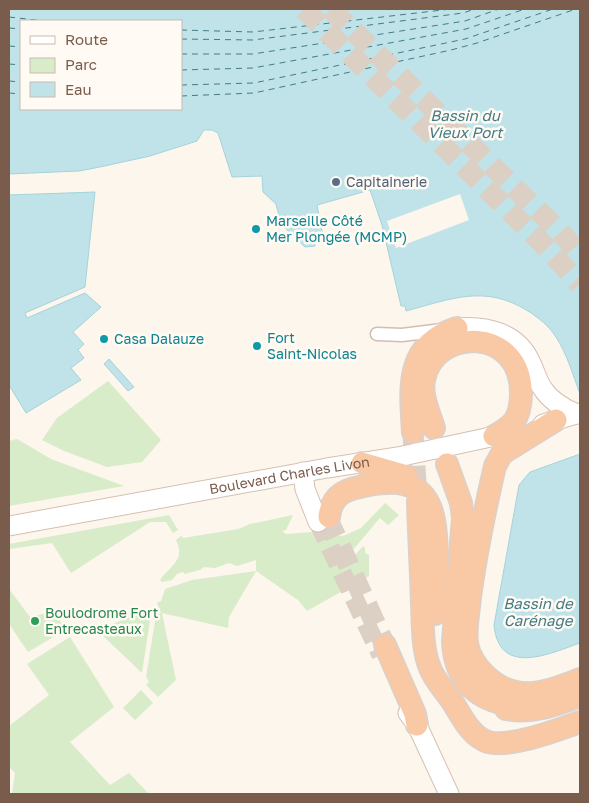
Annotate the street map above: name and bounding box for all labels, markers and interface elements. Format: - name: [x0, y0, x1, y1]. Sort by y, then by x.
- legend: [20, 20, 182, 110]
- text: Route: [65, 30, 108, 48]
- text: Parc: [65, 55, 97, 73]
- text: Eau: [65, 80, 92, 98]
- water label: Bassin du Vieux Port: [428, 106, 504, 141]
- place label: Capitainerie: [346, 173, 427, 190]
- marker: Capitainerie: [330, 176, 342, 188]
- place label: Marseille Côté Mer Plongée (MCMP): [266, 212, 407, 245]
- marker: Marseille Côté Mer Plongée (MCMP): [250, 223, 262, 235]
- place label: Fort Saint-Nicolas: [267, 329, 357, 362]
- place label: Casa Dalauze: [114, 330, 204, 347]
- marker: Casa Dalauze: [98, 333, 110, 345]
- marker: Fort Saint-Nicolas: [251, 340, 263, 352]
- street label: Boulevard Charles Livon: [208, 453, 371, 497]
- water label: Bassin de Carénage: [503, 594, 574, 630]
- place label: Boulodrome Fort Entrecasteaux: [45, 604, 158, 637]
- marker: Boulodrome Fort Entrecasteaux: [29, 615, 41, 627]

